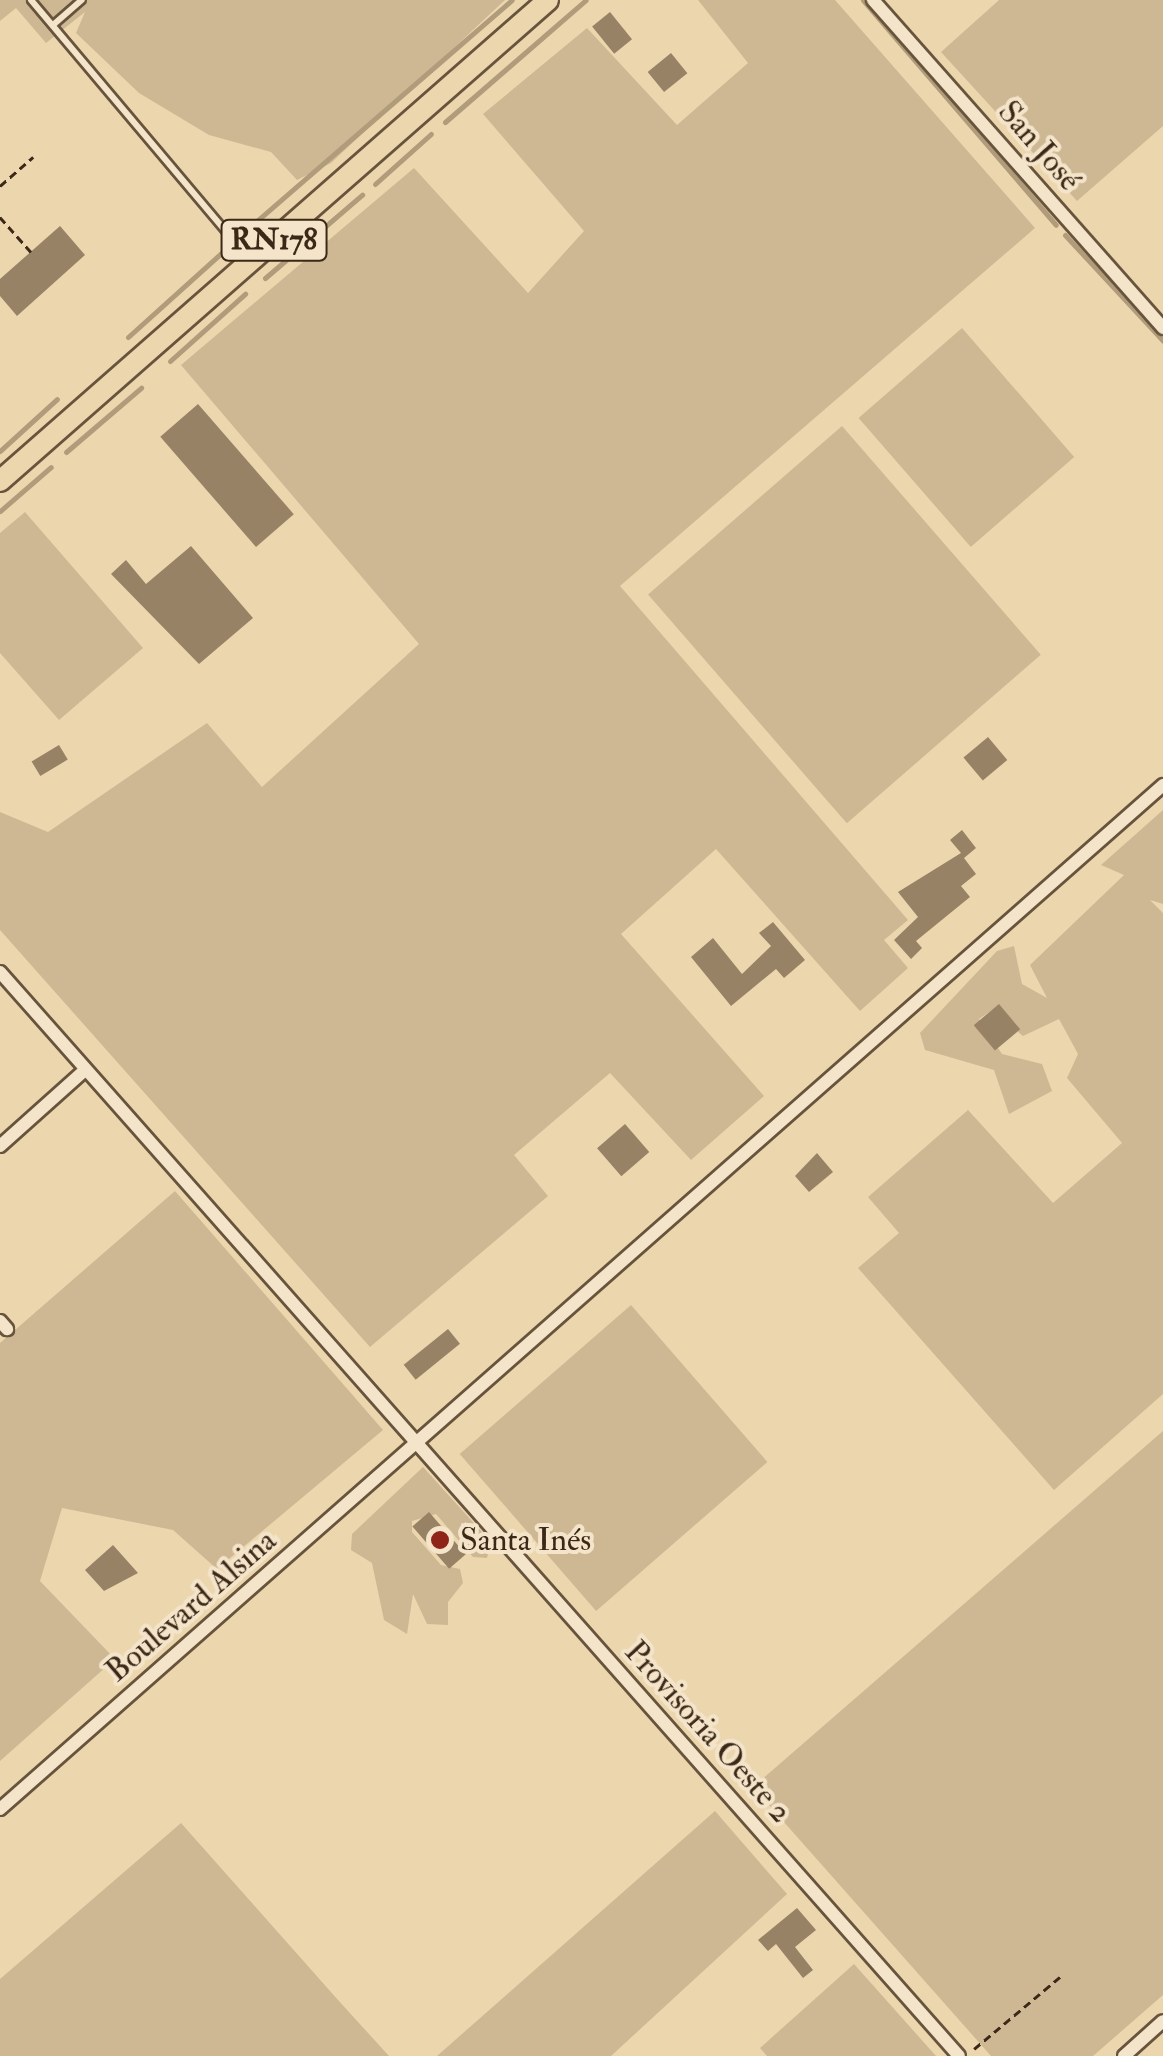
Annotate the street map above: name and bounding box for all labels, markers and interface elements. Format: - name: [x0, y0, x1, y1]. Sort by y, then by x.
- street label: San José: [990, 93, 1088, 199]
- road number: RN178: [219, 215, 329, 265]
- place label: Santa Inés: [460, 1521, 591, 1559]
- street label: Boulevard Alsina: [98, 1522, 284, 1690]
- marker: Santa Inés: [429, 1529, 451, 1551]
- street label: Provisoria Oeste 2: [616, 1633, 800, 1831]

